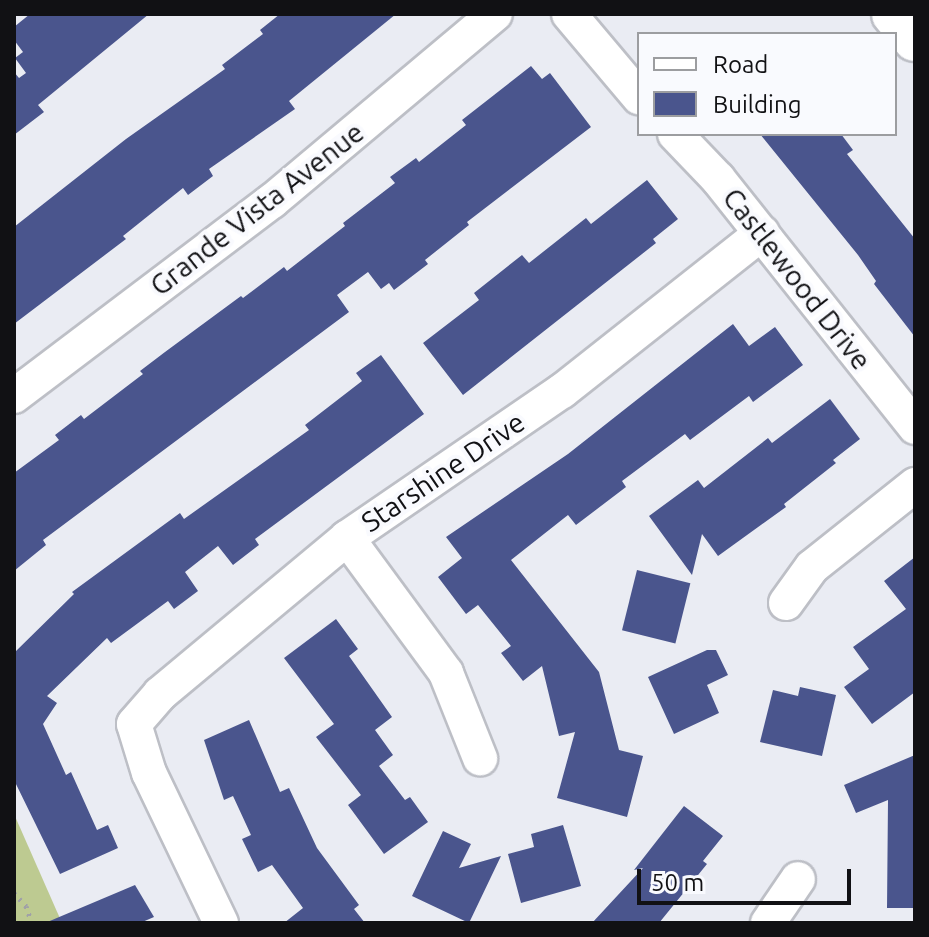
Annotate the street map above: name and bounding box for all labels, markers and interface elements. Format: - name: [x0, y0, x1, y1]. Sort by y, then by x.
- legend: [637, 32, 897, 136]
- text: Road: [713, 51, 768, 78]
- text: Building: [713, 91, 801, 118]
- street label: Grande Vista Avenue: [144, 115, 370, 303]
- street label: Castlewood Drive: [716, 182, 878, 376]
- street label: Starshine Drive: [355, 405, 531, 539]
- scale bar: [641, 853, 855, 903]
- text: 50 m: [651, 869, 704, 896]

